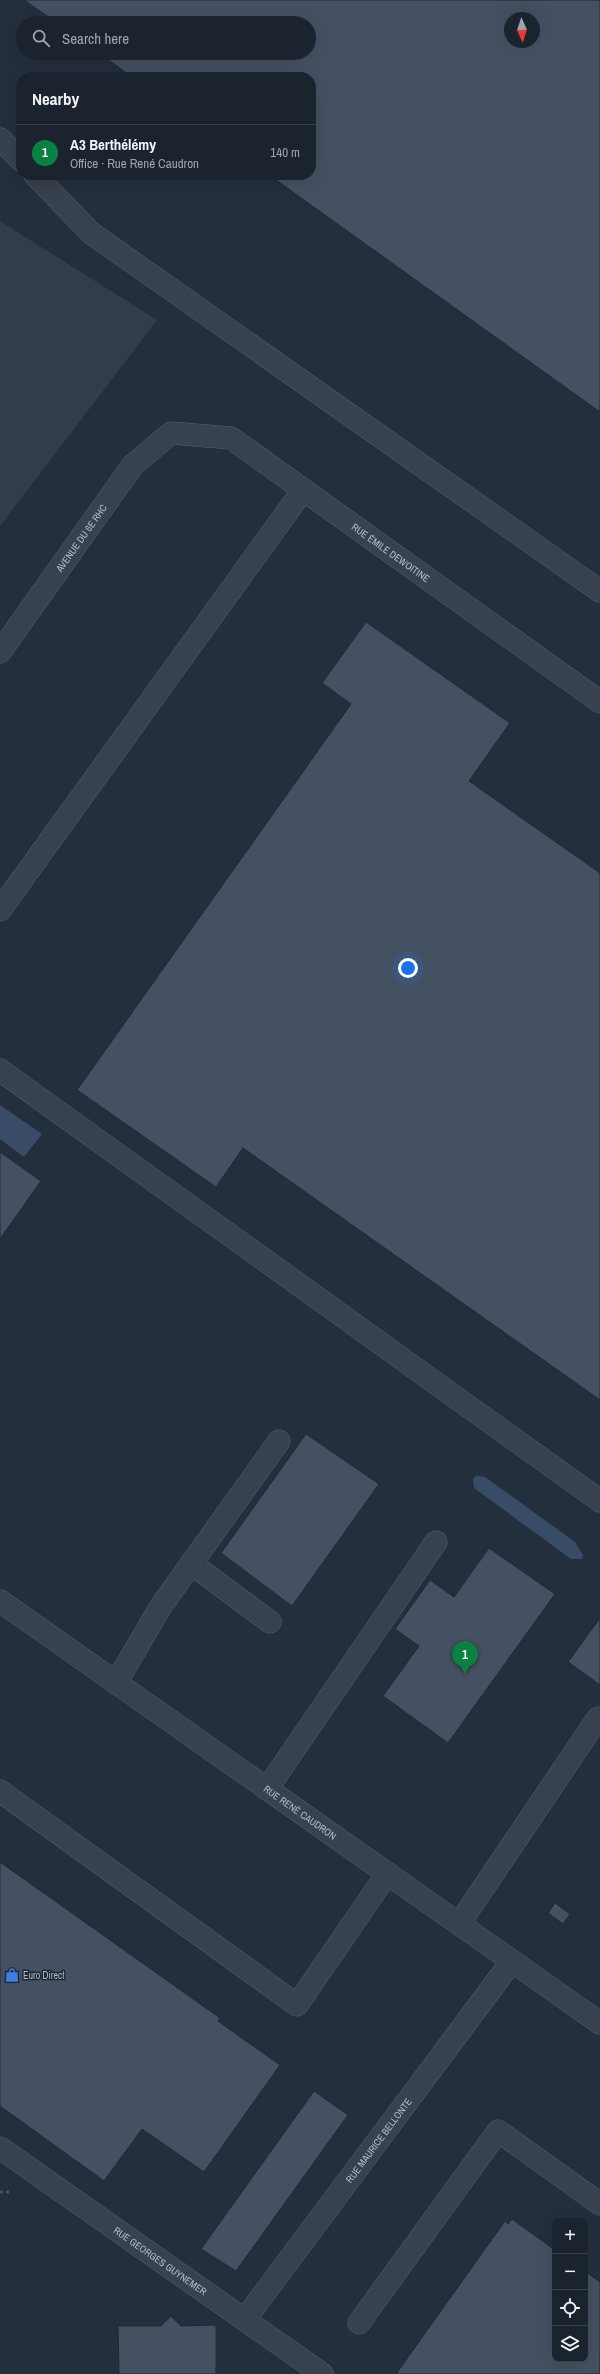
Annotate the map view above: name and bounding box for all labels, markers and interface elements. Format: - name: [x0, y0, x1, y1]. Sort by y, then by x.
- north arrow: [504, 12, 540, 48]
- search box: [16, 16, 316, 60]
- icon: search: [30, 27, 52, 49]
- text: Search here: [62, 28, 129, 49]
- text: Nearby: [32, 87, 79, 110]
- text: A3 Berthélémy: [70, 134, 156, 155]
- text: 1: [42, 144, 48, 161]
- text: 140 m: [270, 144, 300, 161]
- text: Office · Rue René Caudron: [70, 155, 199, 172]
- street label: AVENUE DU 6E RHC: [52, 502, 110, 575]
- street label: RUE ÉMILE DEWOITINE: [349, 520, 433, 585]
- your location: [398, 958, 418, 978]
- pin: 1: [452, 1641, 478, 1674]
- street label: RUE RENÉ CAUDRON: [261, 1782, 339, 1842]
- shop icon: Euro Direct: [4, 1967, 20, 1983]
- place label: Euro Direct: [23, 1969, 65, 1982]
- street label: RUE MAURICE BELLONTE: [342, 2095, 414, 2185]
- map controls: [552, 2218, 588, 2362]
- button: +: [552, 2218, 588, 2254]
- street label: RUE GEORGES GUYNEMER: [111, 2223, 210, 2298]
- button: −: [552, 2254, 588, 2290]
- button: locate: [552, 2290, 588, 2326]
- button: layers: [552, 2326, 588, 2362]

